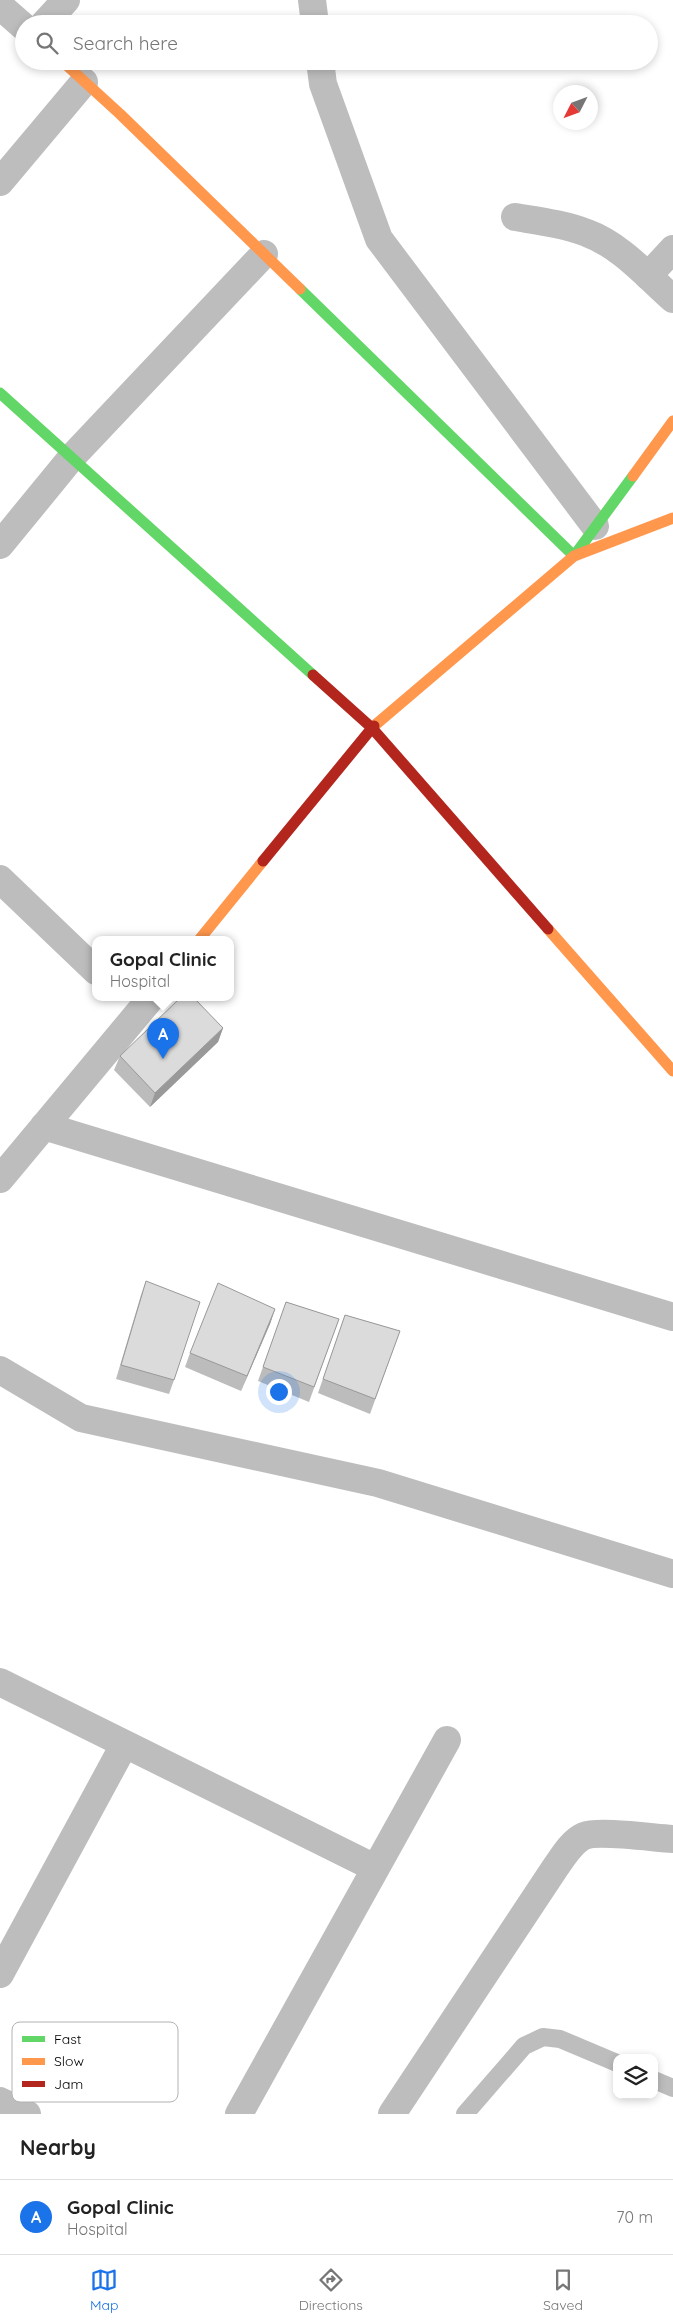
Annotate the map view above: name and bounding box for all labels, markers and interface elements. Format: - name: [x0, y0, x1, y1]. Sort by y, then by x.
- search box: [15, 15, 658, 70]
- icon: search: [33, 29, 61, 57]
- text: Search here: [73, 31, 178, 55]
- north arrow: [553, 85, 598, 130]
- popup: [92, 936, 234, 1001]
- text: Gopal Clinic: [110, 947, 216, 971]
- text: Hospital: [110, 971, 170, 991]
- pin: A: [147, 1018, 179, 1059]
- your location: [266, 1379, 292, 1405]
- legend: [12, 2022, 178, 2102]
- text: Fast: [54, 2030, 82, 2048]
- text: Slow: [54, 2052, 84, 2070]
- map controls: [613, 2054, 658, 2099]
- button: layers: [613, 2054, 658, 2099]
- text: Jam: [54, 2075, 83, 2093]
- text: Nearby: [20, 2134, 96, 2160]
- text: Gopal Clinic: [67, 2195, 174, 2219]
- text: A: [31, 2207, 41, 2227]
- text: 70 m: [616, 2207, 653, 2227]
- text: Hospital: [67, 2219, 128, 2239]
- tab: Map: [90, 2266, 119, 2314]
- tab: Directions: [299, 2266, 363, 2314]
- tab: Saved: [543, 2266, 583, 2314]

